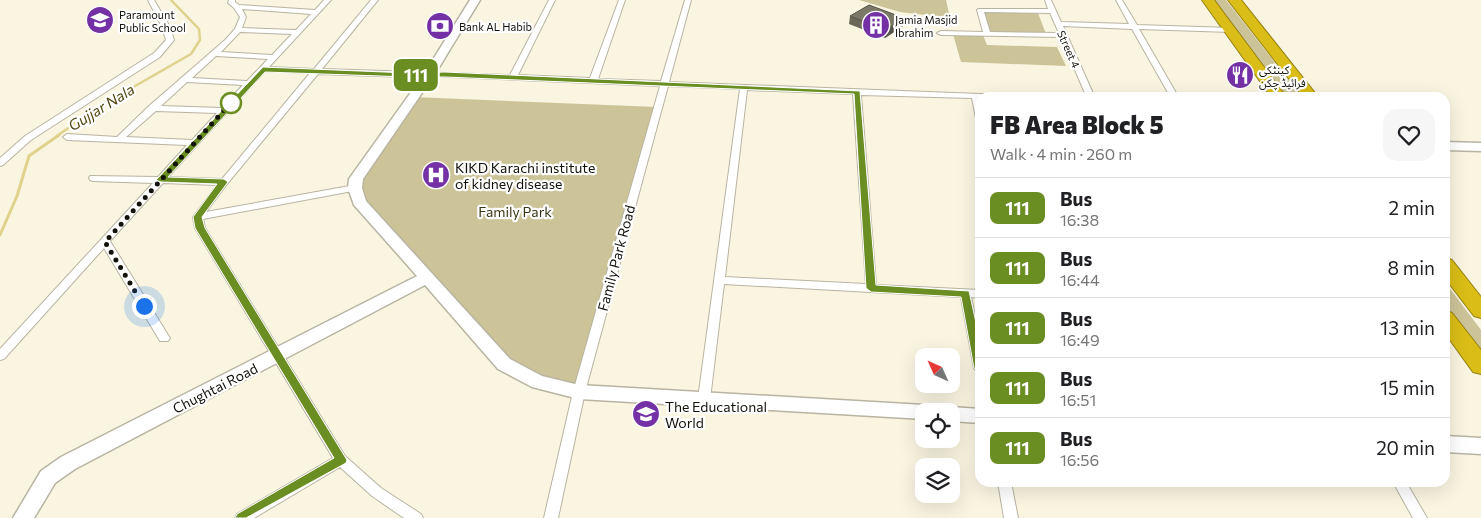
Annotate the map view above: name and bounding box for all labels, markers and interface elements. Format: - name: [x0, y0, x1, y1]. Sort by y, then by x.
- school or university icon: Paramount Public School: [85, 5, 115, 35]
- place label: Paramount Public School: [119, 8, 186, 34]
- building icon: Jamia Masjid Ibrahim: [861, 10, 891, 40]
- bank icon: Bank AL Habib: [425, 11, 455, 41]
- place label: Jamia Masjid Ibrahim: [895, 13, 957, 39]
- place label: Bank AL Habib: [459, 20, 532, 33]
- street label: Street 4: [1055, 28, 1083, 70]
- line badge: 111: [387, 59, 445, 91]
- restaurant icon: کینٹکی فرائیڈ چکن: [1225, 60, 1255, 90]
- place label: کینٹکی فرائیڈ چکن: [1259, 63, 1306, 91]
- text: 111: [404, 64, 428, 86]
- water label: Gujjar Nala: [65, 80, 138, 134]
- unlabelled marker: [220, 92, 242, 114]
- button: heart: [1383, 109, 1435, 161]
- text: FB Area Block 5: [990, 110, 1164, 139]
- text: Walk · 4 min · 260 m: [990, 144, 1132, 163]
- place label: KIKD Karachi institute of kidney disease: [455, 159, 595, 192]
- hospital icon: KIKD Karachi institute of kidney disease: [421, 160, 451, 190]
- text: Bus: [1060, 187, 1092, 210]
- text: 2 min: [1388, 196, 1435, 219]
- text: 111: [1005, 197, 1030, 219]
- park label: Family Park: [478, 203, 552, 220]
- street label: Family Park Road: [594, 203, 638, 313]
- text: 16:38: [1060, 210, 1099, 229]
- text: Bus: [1060, 247, 1092, 270]
- text: 8 min: [1387, 256, 1435, 279]
- text: 111: [1005, 257, 1030, 279]
- text: 16:44: [1060, 270, 1100, 289]
- your location: [132, 294, 157, 319]
- text: Bus: [1060, 307, 1092, 330]
- text: 13 min: [1380, 316, 1435, 339]
- text: 111: [1005, 317, 1030, 339]
- text: 16:49: [1060, 330, 1100, 349]
- north arrow: [915, 348, 960, 392]
- map controls: [915, 348, 960, 503]
- street label: Chughtai Road: [170, 359, 260, 417]
- text: Bus: [1060, 367, 1092, 390]
- text: 15 min: [1380, 376, 1435, 399]
- text: 111: [1005, 377, 1030, 399]
- text: 16:51: [1060, 390, 1096, 409]
- place label: The Educational World: [665, 398, 767, 431]
- school or university icon: The Educational World: [631, 399, 661, 429]
- button: locate: [915, 403, 960, 448]
- text: Bus: [1060, 427, 1092, 450]
- text: 20 min: [1376, 436, 1435, 459]
- text: 111: [1005, 437, 1030, 459]
- text: 16:56: [1060, 450, 1099, 469]
- button: layers: [915, 458, 960, 503]

